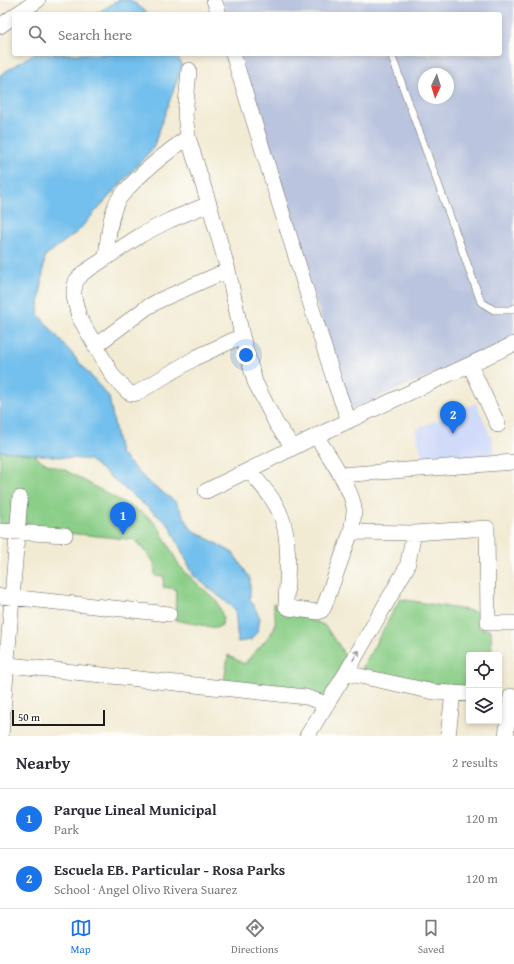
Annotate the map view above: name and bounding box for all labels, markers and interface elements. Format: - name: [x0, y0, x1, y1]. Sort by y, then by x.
- search box: [12, 12, 502, 56]
- icon: search: [26, 23, 48, 45]
- text: Search here: [58, 24, 132, 45]
- north arrow: [418, 68, 454, 104]
- your location: [236, 345, 256, 365]
- pin: 2: [440, 401, 466, 434]
- pin: 1: [110, 502, 136, 535]
- one-way arrow: [353, 649, 361, 661]
- map controls: [466, 652, 502, 724]
- button: locate: [466, 652, 502, 688]
- button: layers: [466, 688, 502, 724]
- scale bar: [12, 708, 105, 727]
- text: 50 m: [18, 709, 40, 725]
- text: Nearby: [16, 750, 70, 775]
- text: 2 results: [452, 753, 498, 772]
- text: Parque Lineal Municipal: [54, 799, 217, 820]
- text: 1: [26, 809, 32, 828]
- text: 120 m: [466, 809, 498, 828]
- text: Park: [54, 820, 79, 839]
- text: Escuela EB. Particular - Rosa Parks: [54, 859, 285, 880]
- text: 2: [26, 869, 32, 888]
- text: 120 m: [466, 869, 498, 888]
- text: School · Angel Olivo Rivera Suarez: [54, 880, 237, 899]
- tab: Map: [70, 917, 92, 957]
- tab: Directions: [231, 917, 278, 957]
- tab: Saved: [418, 917, 444, 957]

